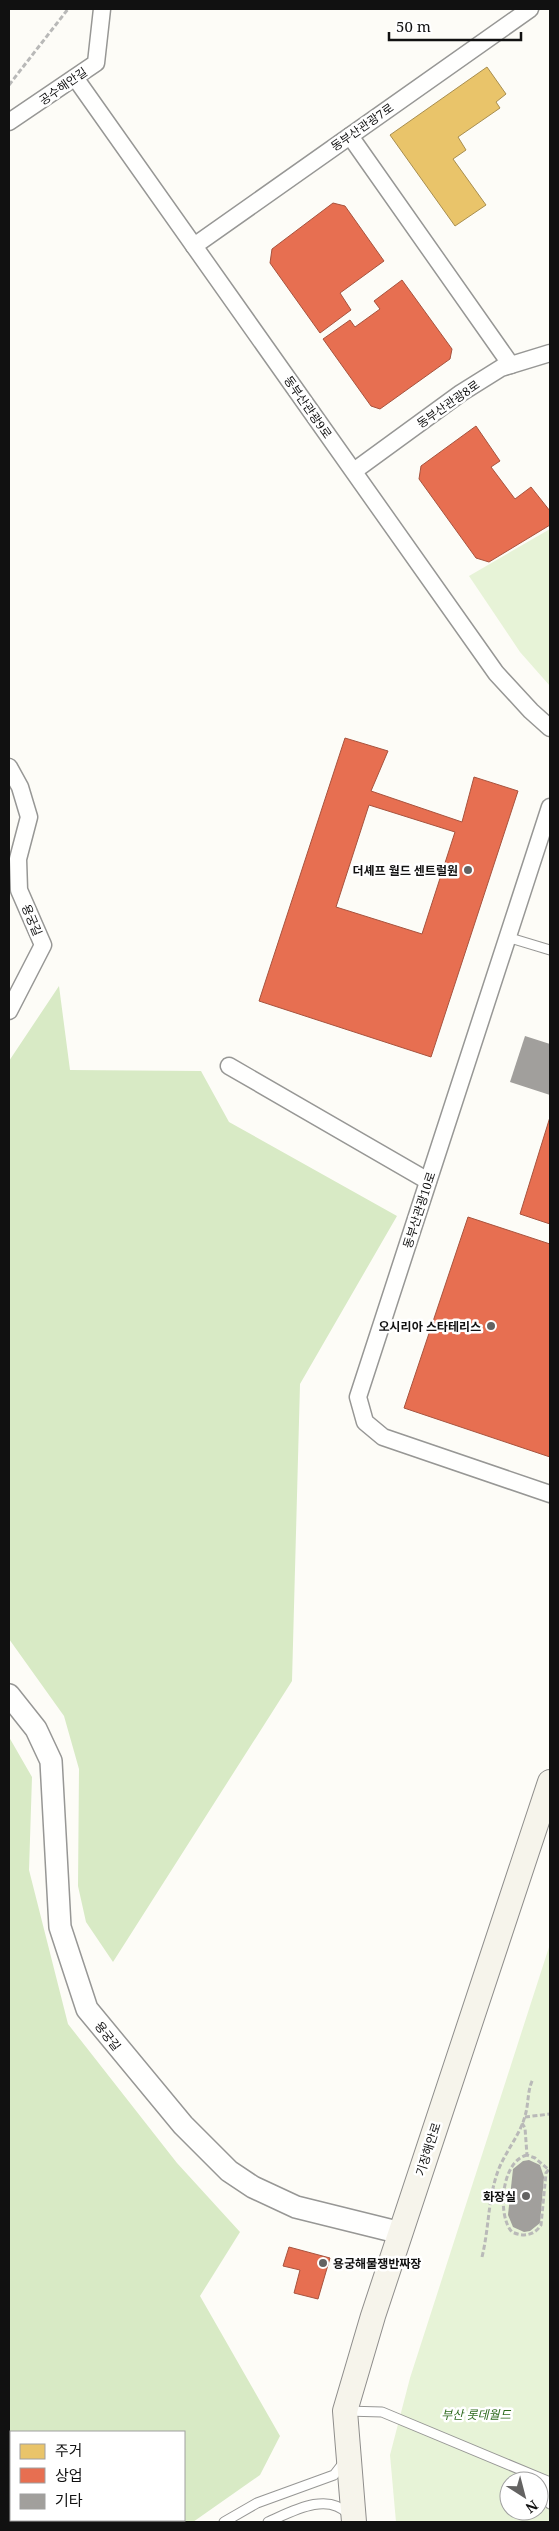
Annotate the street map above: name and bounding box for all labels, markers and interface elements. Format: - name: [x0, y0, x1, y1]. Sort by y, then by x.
- scale bar: [389, 10, 522, 42]
- text: 50 m: [396, 16, 431, 36]
- street label: 공수해안길: [36, 63, 90, 109]
- street label: 동부산관광7로: [327, 99, 397, 155]
- street label: 동부산관광9로: [280, 372, 336, 442]
- street label: 동부산관광8로: [413, 376, 483, 432]
- place label: 더셰프 월드 센트럴원: [352, 862, 458, 879]
- marker: 더셰프 월드 센트럴원: [462, 864, 474, 876]
- street label: 용궁길: [18, 901, 46, 939]
- street label: 동부산관광10로: [399, 1169, 439, 1251]
- place label: 오시리아 스타테리스: [379, 1318, 481, 1335]
- marker: 오시리아 스타테리스: [485, 1320, 497, 1332]
- street label: 용궁길: [91, 2018, 125, 2054]
- street label: 기장해안로: [411, 2120, 445, 2178]
- place label: 화장실: [483, 2188, 516, 2205]
- marker: 화장실: [520, 2190, 532, 2202]
- place label: 용궁해물쟁반짜장: [333, 2255, 421, 2272]
- marker: 용궁해물쟁반짜장: [317, 2257, 329, 2269]
- park label: 부산 롯데월드: [441, 2406, 512, 2423]
- legend: [10, 2431, 185, 2521]
- text: 주거: [55, 2440, 83, 2460]
- text: 상업: [55, 2465, 83, 2485]
- north arrow: [499, 2471, 549, 2521]
- text: 기타: [55, 2490, 83, 2510]
- text: N: [522, 2496, 542, 2518]

